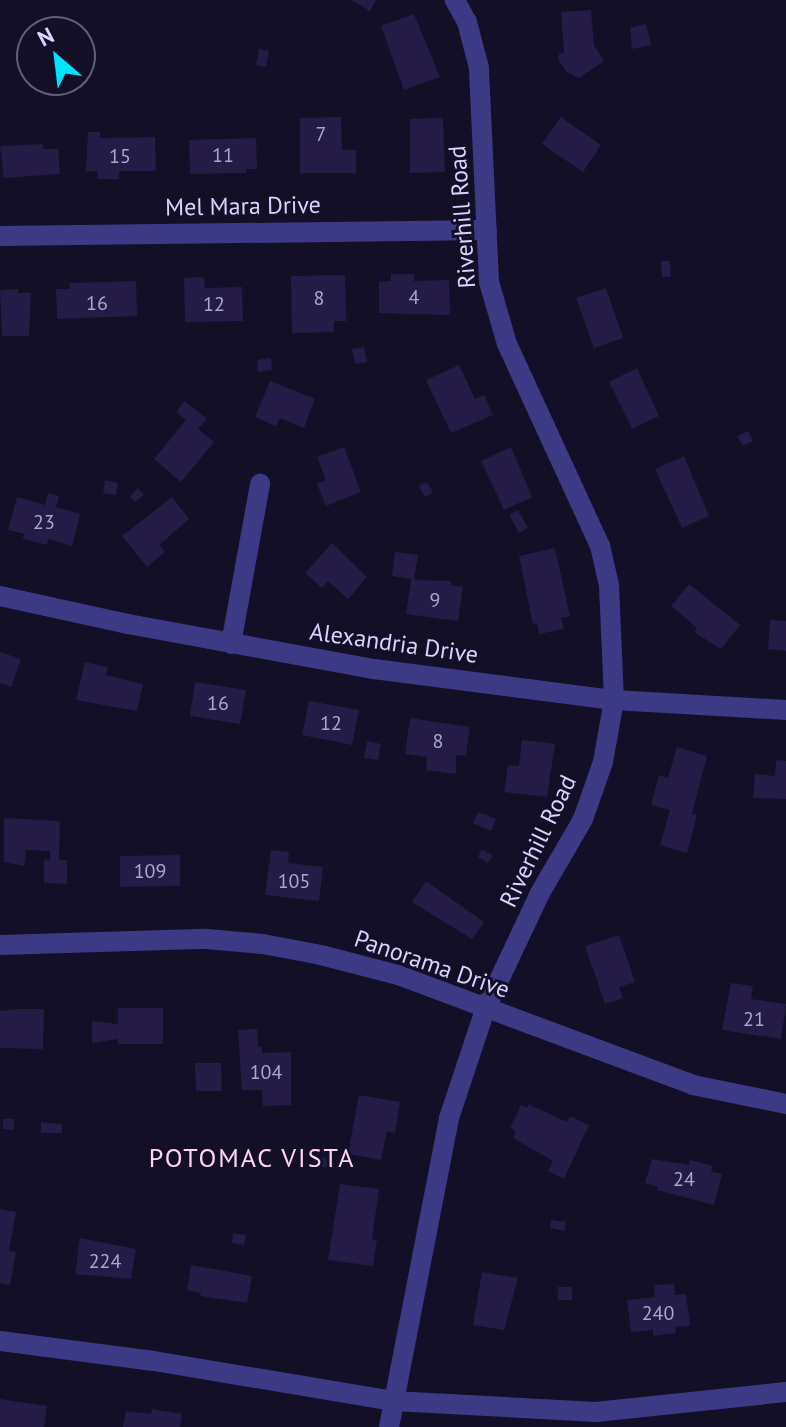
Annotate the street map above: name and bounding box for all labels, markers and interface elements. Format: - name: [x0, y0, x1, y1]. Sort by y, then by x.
- north arrow: [16, 16, 96, 96]
- text: N: [33, 21, 59, 52]
- house number: 7: [316, 122, 326, 146]
- house number: 11: [212, 143, 234, 167]
- house number: 15: [109, 144, 131, 168]
- street label: Riverhill Road: [443, 145, 481, 289]
- street label: Mel Mara Drive: [165, 190, 321, 222]
- house number: 4: [409, 285, 419, 309]
- house number: 8: [314, 286, 324, 310]
- house number: 16: [86, 291, 108, 315]
- house number: 12: [203, 292, 225, 316]
- house number: 23: [33, 510, 55, 534]
- house number: 9: [430, 588, 440, 612]
- street label: Alexandria Drive: [308, 617, 480, 669]
- house number: 16: [207, 691, 229, 715]
- house number: 12: [320, 711, 342, 735]
- house number: 8: [433, 729, 443, 753]
- street label: Riverhill Road: [494, 770, 582, 912]
- house number: 109: [134, 859, 166, 883]
- house number: 105: [278, 869, 310, 893]
- street label: Panorama Drive: [351, 924, 513, 1004]
- house number: 21: [743, 1007, 765, 1031]
- house number: 104: [250, 1060, 282, 1084]
- district label: POTOMAC VISTA: [148, 1142, 356, 1174]
- house number: 24: [673, 1167, 695, 1191]
- house number: 224: [89, 1249, 121, 1273]
- house number: 240: [642, 1301, 674, 1325]

